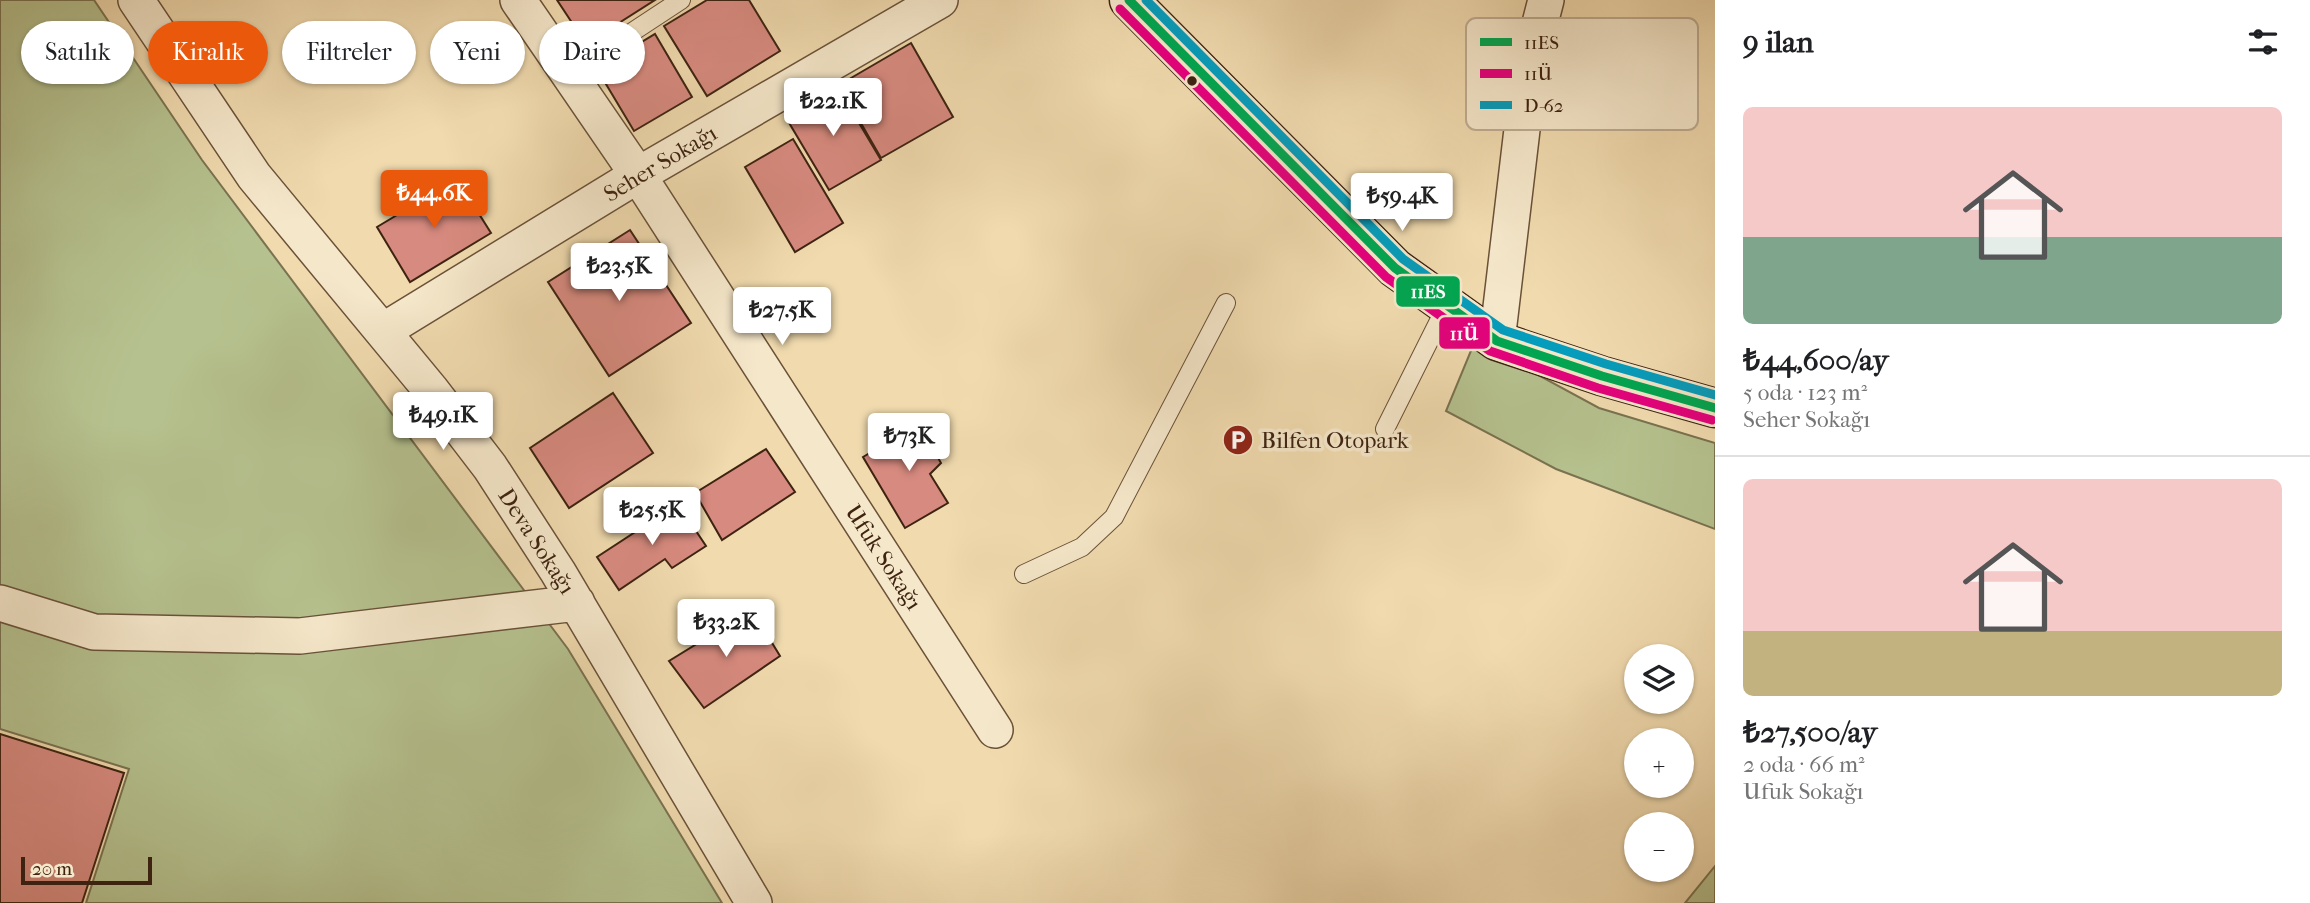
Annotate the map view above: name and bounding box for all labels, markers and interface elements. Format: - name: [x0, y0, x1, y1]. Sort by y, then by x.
- legend: [1466, 18, 1698, 130]
- chip: Satılık: [21, 21, 134, 84]
- chip: Kiralık: [148, 21, 268, 84]
- chip: Filtreler: [282, 21, 416, 84]
- chip: Yeni: [430, 21, 525, 84]
- chip: Daire: [539, 21, 645, 84]
- icon: filters: [2244, 23, 2282, 61]
- text: 9 ilan: [1743, 25, 1814, 60]
- text: 11ES: [1524, 32, 1559, 54]
- text: 11Ü: [1524, 63, 1553, 85]
- unlabelled marker: [1185, 74, 1199, 88]
- pin: ₺22.1K: [776, 78, 890, 138]
- text: ₺22.1K: [800, 87, 866, 114]
- text: D-62: [1524, 95, 1564, 117]
- street label: Seher Sokağı: [599, 119, 722, 208]
- icon: home: [1950, 152, 2076, 278]
- pin: ₺44.6K: [377, 170, 491, 230]
- pin: ₺59.4K: [1345, 174, 1459, 233]
- text: ₺44.6K: [397, 179, 471, 206]
- text: ₺59.4K: [1367, 182, 1437, 209]
- pin: ₺23.5K: [562, 244, 676, 303]
- text: ₺23.5K: [587, 252, 651, 279]
- line badge: 11ES: [1395, 275, 1461, 308]
- text: 11ES: [1411, 281, 1446, 303]
- pin: ₺27.5K: [725, 288, 839, 347]
- text: ₺27.5K: [749, 296, 815, 323]
- line badge: 11Ü: [1438, 316, 1491, 350]
- text: 11Ü: [1450, 322, 1478, 345]
- text: ₺44,600/ay: [1743, 343, 1889, 378]
- text: 5 oda · 123 m²: [1743, 379, 1867, 406]
- pin: ₺49.1K: [386, 392, 500, 452]
- text: ₺49.1K: [409, 401, 477, 428]
- text: Seher Sokağı: [1743, 406, 1870, 433]
- pin: ₺73K: [868, 414, 950, 473]
- text: ₺73K: [884, 422, 934, 449]
- parking icon: Bilfen Otopark: [1221, 423, 1255, 457]
- place label: Bilfen Otopark: [1261, 427, 1410, 454]
- street label: Deva Sokağı: [492, 483, 581, 599]
- pin: ₺25.5K: [595, 488, 709, 547]
- text: ₺25.5K: [619, 496, 685, 523]
- street label: Ufuk Sokağı: [839, 499, 928, 615]
- icon: home: [1950, 524, 2076, 650]
- pin: ₺33.2K: [669, 600, 783, 659]
- text: ₺33.2K: [694, 608, 759, 635]
- map controls: [1624, 644, 1694, 882]
- button: layers: [1624, 644, 1694, 714]
- text: ₺27,500/ay: [1743, 715, 1877, 750]
- button: +: [1624, 728, 1694, 798]
- text: 2 oda · 66 m²: [1743, 751, 1865, 778]
- text: Ufuk Sokağı: [1743, 778, 1863, 805]
- button: −: [1624, 812, 1694, 882]
- scale bar: [21, 854, 152, 886]
- text: 20 m: [32, 858, 72, 880]

